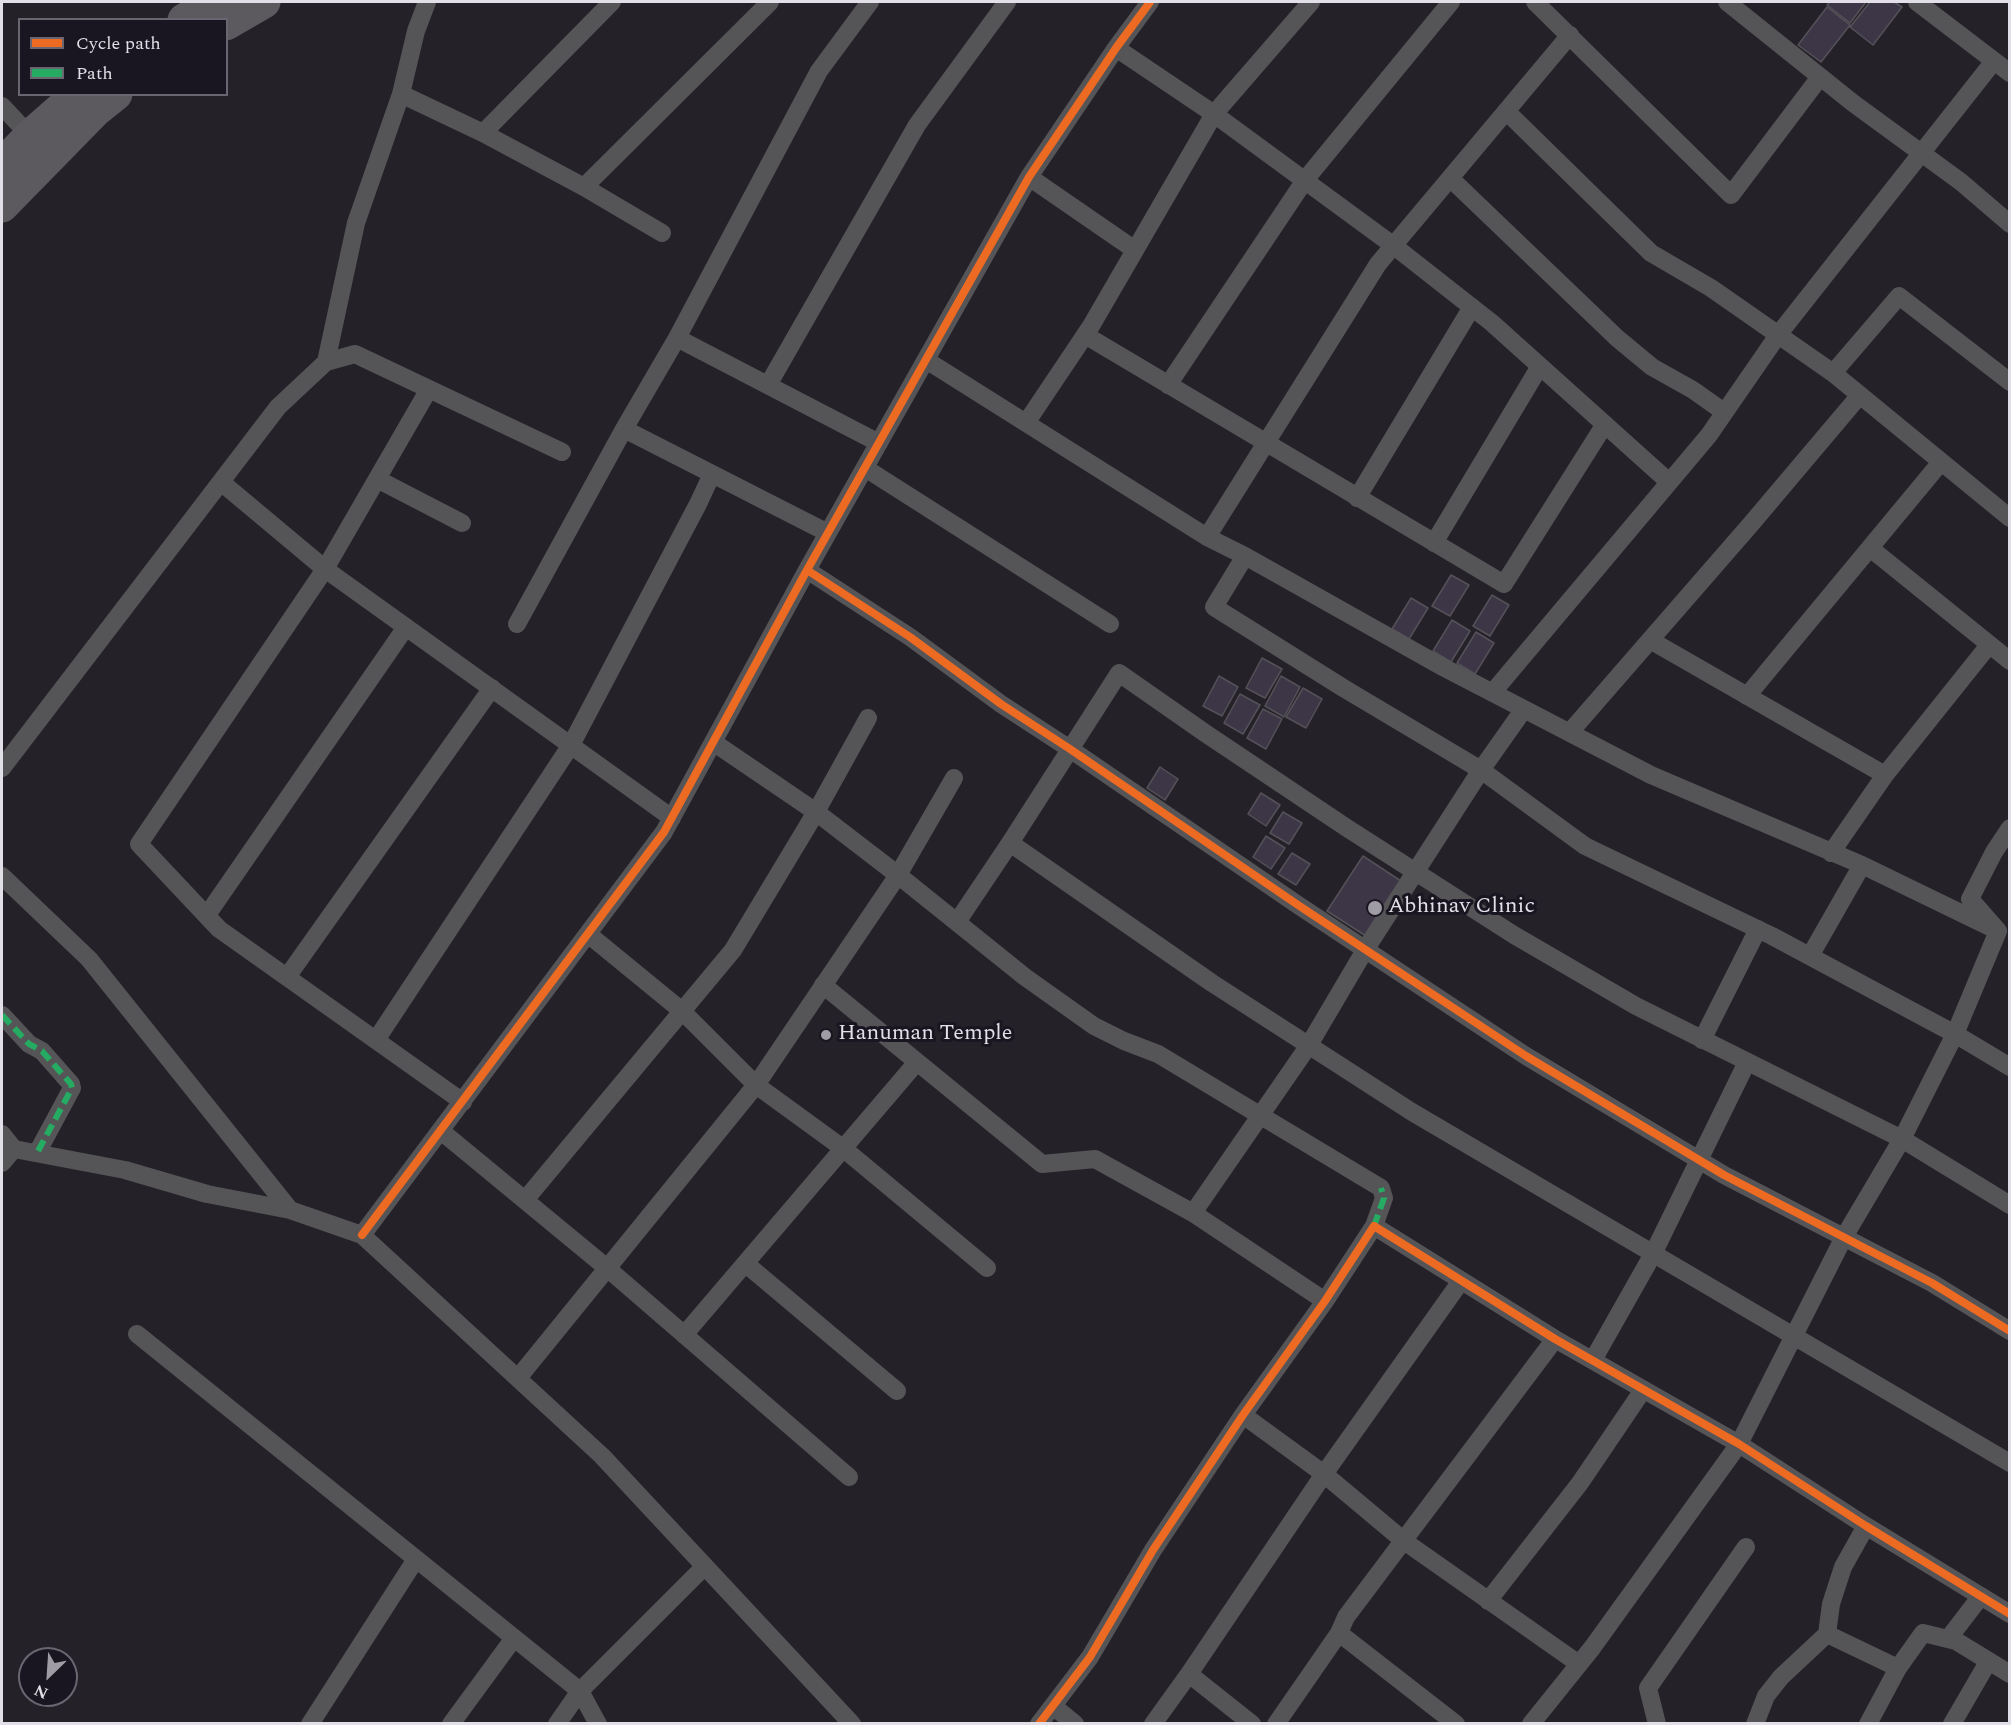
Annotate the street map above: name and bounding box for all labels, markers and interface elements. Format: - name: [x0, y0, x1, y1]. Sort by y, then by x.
- legend: [18, 18, 228, 96]
- text: Cycle path: [76, 30, 161, 57]
- text: Path: [76, 60, 113, 87]
- place label: Abhinav Clinic: [1388, 895, 1535, 921]
- marker: Abhinav Clinic: [1366, 899, 1384, 917]
- place label: Hanuman Temple: [838, 1022, 1012, 1048]
- marker: Hanuman Temple: [819, 1028, 833, 1042]
- north arrow: [18, 1647, 78, 1707]
- text: N: [30, 1678, 52, 1705]

